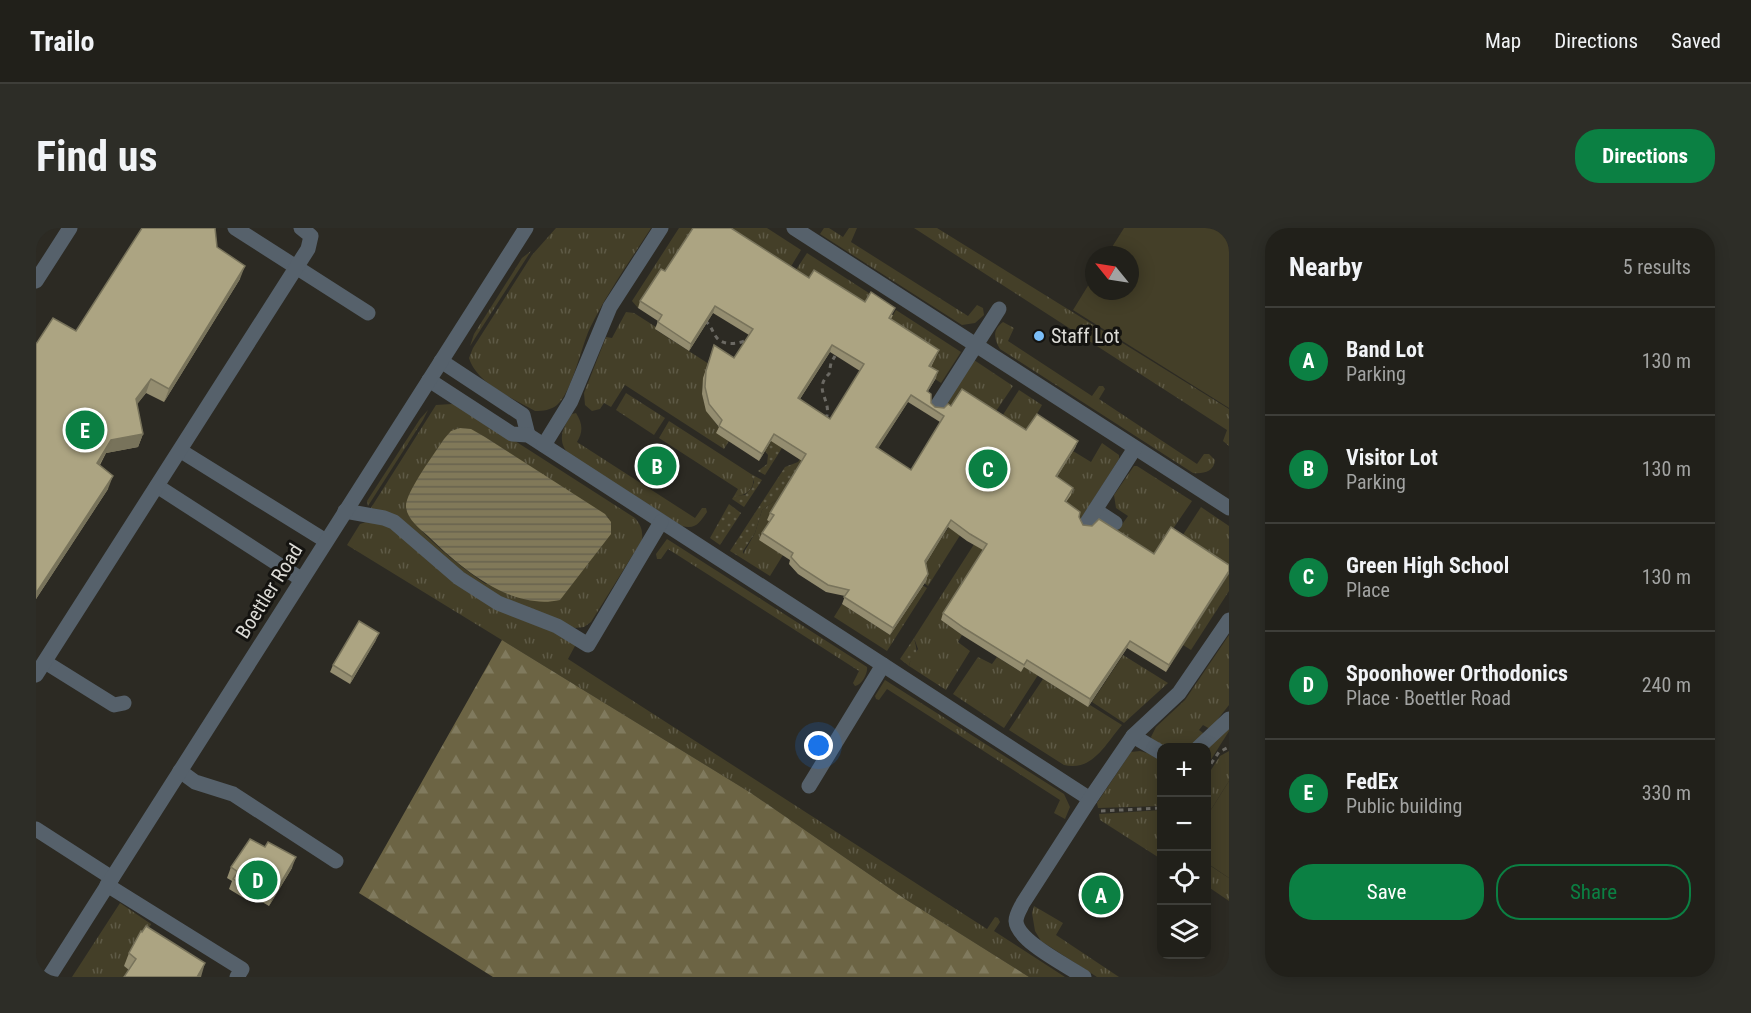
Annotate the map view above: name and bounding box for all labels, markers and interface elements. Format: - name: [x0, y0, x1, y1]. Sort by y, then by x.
- text: Trailo: [30, 25, 94, 58]
- text: Map: [1485, 29, 1521, 53]
- text: Directions: [1554, 29, 1638, 53]
- text: Saved: [1671, 29, 1721, 53]
- button: Directions: [1575, 129, 1715, 183]
- text: Find us: [36, 132, 157, 181]
- north arrow: [1085, 246, 1139, 300]
- text: Nearby: [1289, 252, 1363, 282]
- text: 5 results: [1623, 255, 1691, 279]
- place label: Staff Lot: [1051, 324, 1120, 348]
- marker: Staff Lot: [1032, 329, 1046, 343]
- text: Band Lot: [1346, 337, 1424, 362]
- text: A: [1303, 349, 1314, 373]
- text: 130 m: [1642, 349, 1691, 373]
- text: Parking: [1346, 362, 1406, 386]
- pin: E: [65, 408, 104, 452]
- pin: B: [638, 444, 676, 488]
- text: Visitor Lot: [1346, 445, 1438, 470]
- pin: C: [968, 446, 1008, 492]
- text: B: [1303, 457, 1314, 481]
- text: 130 m: [1642, 457, 1691, 481]
- text: Parking: [1346, 470, 1406, 494]
- street label: Boettler Road: [230, 539, 308, 643]
- text: Green High School: [1346, 553, 1509, 578]
- text: C: [1303, 565, 1314, 589]
- text: 130 m: [1642, 565, 1691, 589]
- text: Place: [1346, 578, 1390, 602]
- text: Spoonhower Orthodonics: [1346, 661, 1568, 686]
- text: D: [1303, 673, 1314, 697]
- text: 240 m: [1642, 673, 1691, 697]
- text: Place · Boettler Road: [1346, 686, 1511, 710]
- your location: [804, 731, 833, 760]
- map controls: [1157, 743, 1211, 959]
- button: +: [1157, 743, 1211, 797]
- text: FedEx: [1346, 769, 1398, 794]
- text: E: [1304, 781, 1313, 805]
- text: 330 m: [1642, 781, 1691, 805]
- text: Public building: [1346, 794, 1462, 818]
- button: −: [1157, 797, 1211, 851]
- button: locate: [1157, 851, 1211, 905]
- pin: D: [238, 858, 278, 902]
- button: Save: [1289, 864, 1484, 920]
- button: Share: [1496, 864, 1691, 920]
- pin: A: [1082, 872, 1120, 918]
- button: layers: [1157, 905, 1211, 959]

